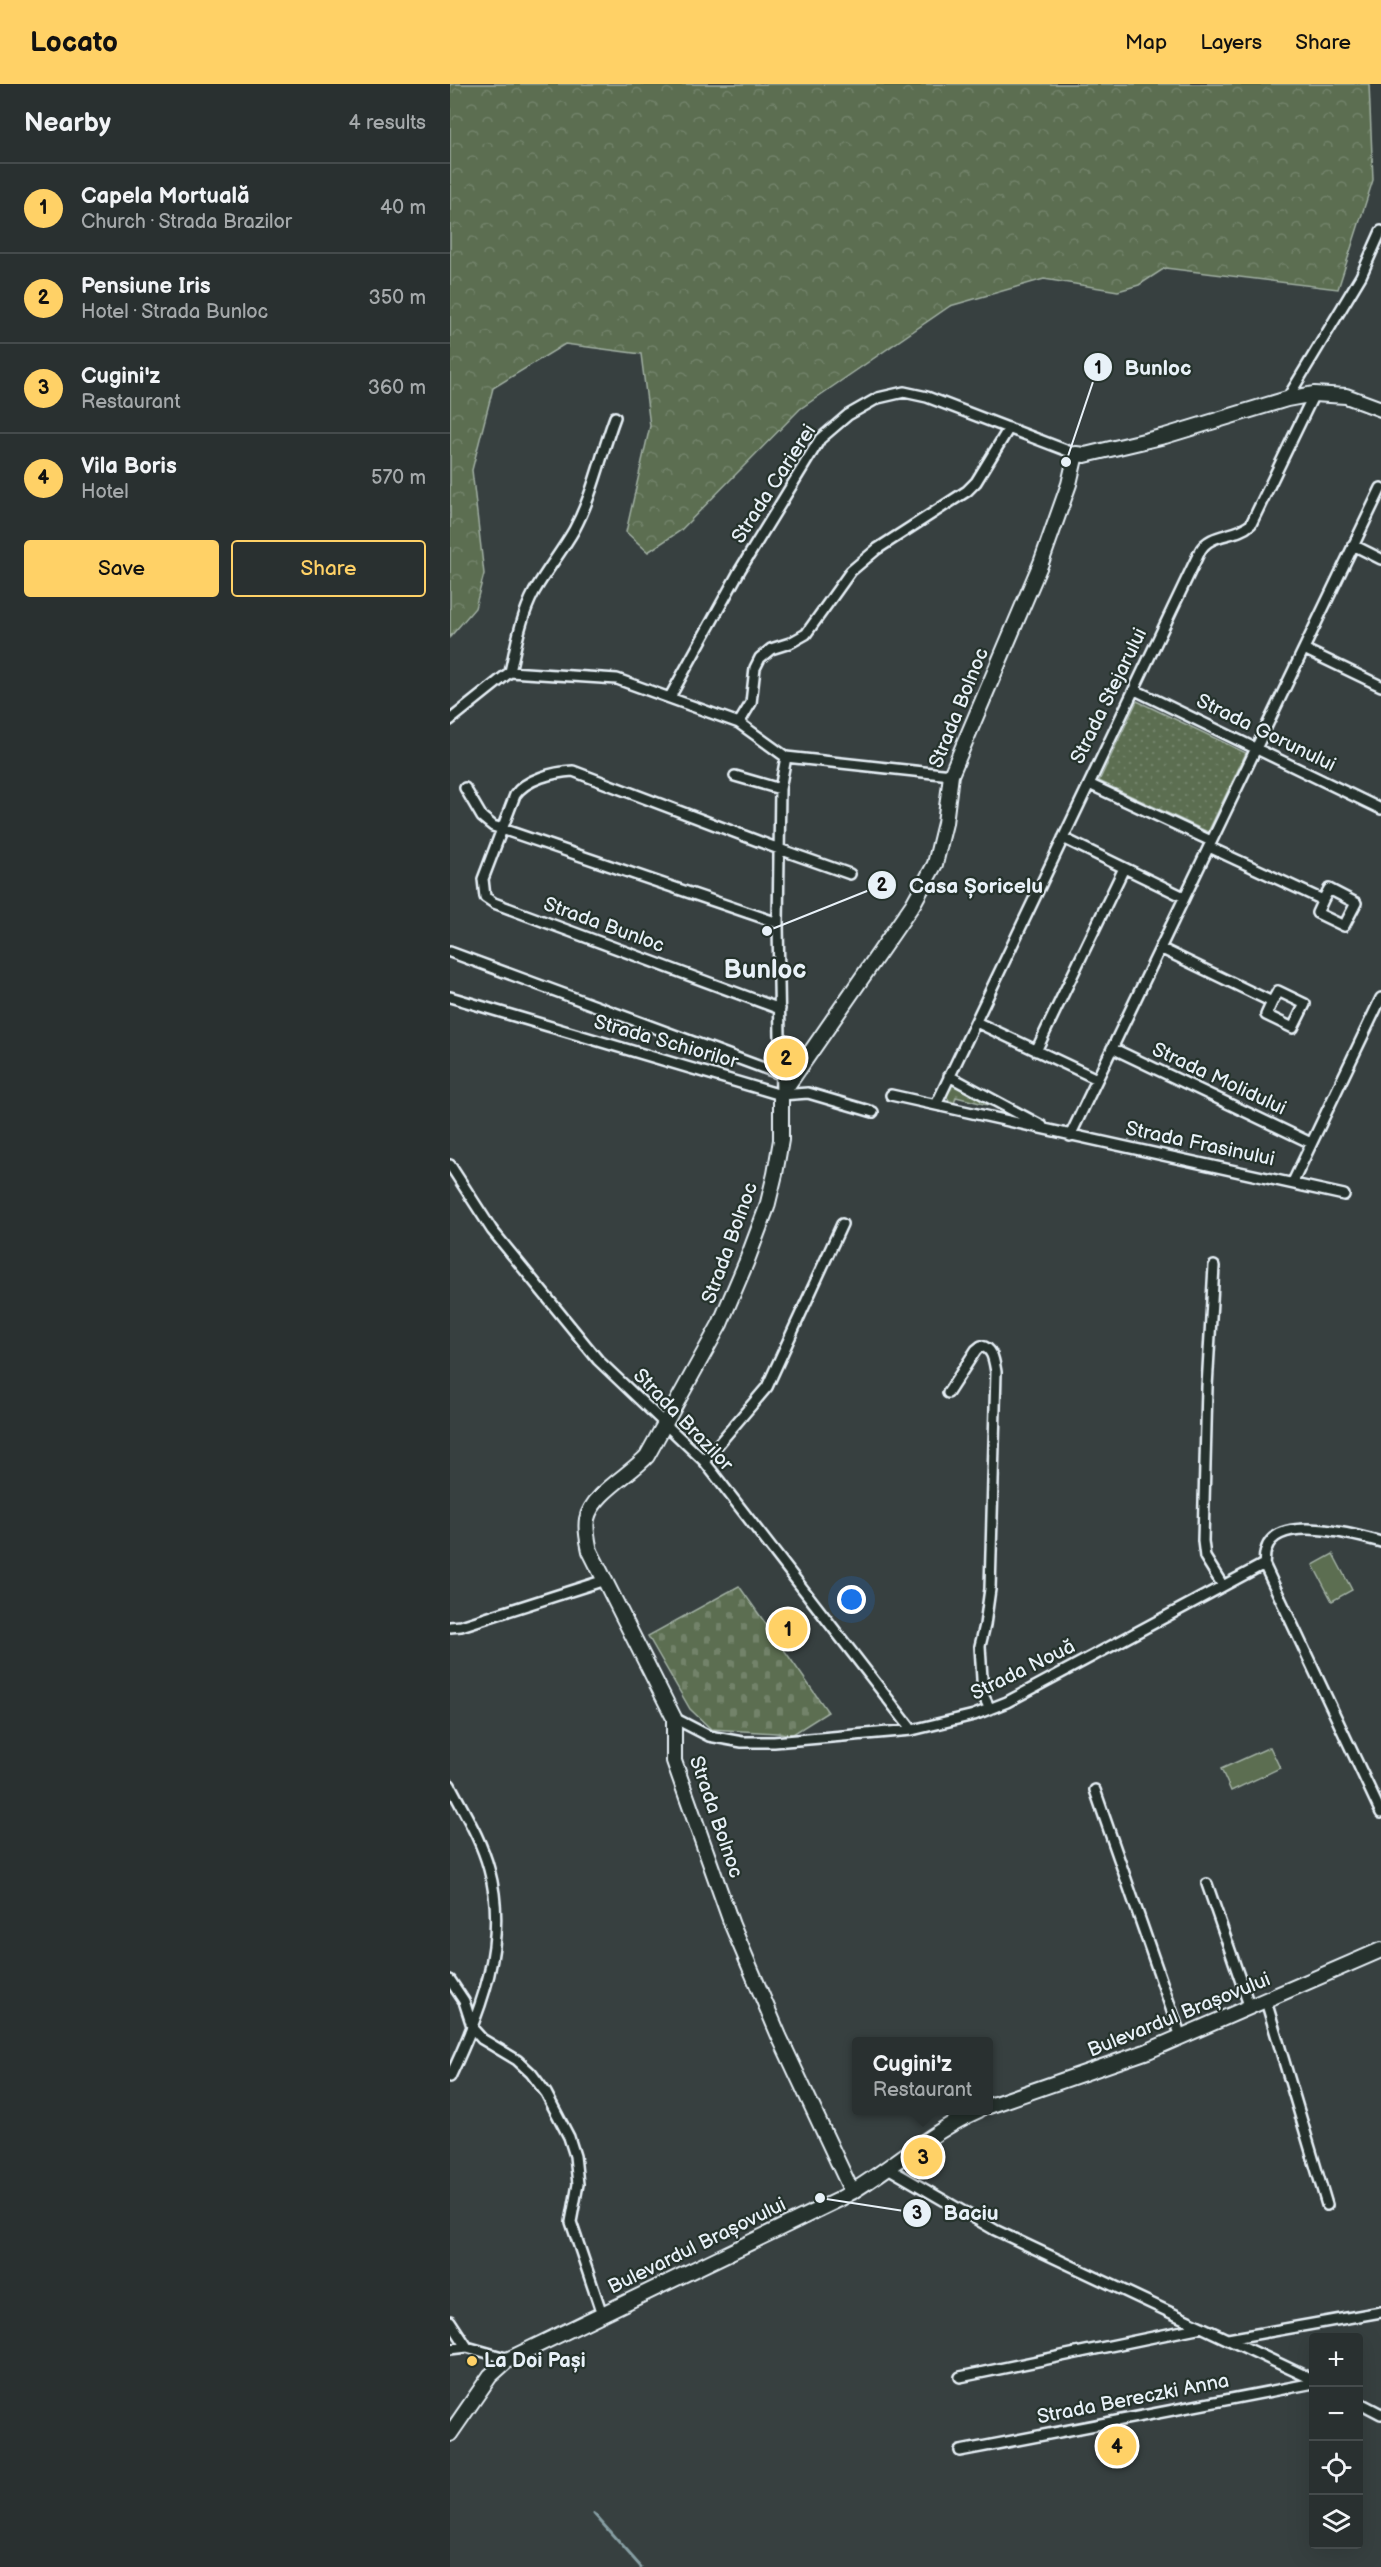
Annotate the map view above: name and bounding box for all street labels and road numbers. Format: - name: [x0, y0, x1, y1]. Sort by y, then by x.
- street label: Strada Carierei: [727, 420, 821, 548]
- street label: Strada Stejarului: [1066, 624, 1152, 768]
- street label: Strada Bolnoc: [924, 644, 994, 772]
- street label: Strada Gorunului: [1192, 689, 1340, 777]
- street label: Strada Bunloc: [540, 892, 668, 958]
- street label: Strada Schiorilor: [591, 1010, 742, 1074]
- street label: Strada Molidului: [1148, 1037, 1290, 1121]
- street label: Strada Frasinului: [1123, 1116, 1277, 1172]
- street label: Strada Bolnoc: [697, 1179, 763, 1307]
- street label: Strada Brazilor: [628, 1364, 739, 1477]
- street label: Strada Nouă: [967, 1634, 1079, 1706]
- street label: Strada Bolnoc: [684, 1753, 748, 1881]
- street label: Bulevardul Brașovului: [1084, 1967, 1274, 2063]
- street label: Bulevardul Brașovului: [604, 2192, 790, 2300]
- street label: Strada Bereczki Anna: [1035, 2369, 1231, 2429]

